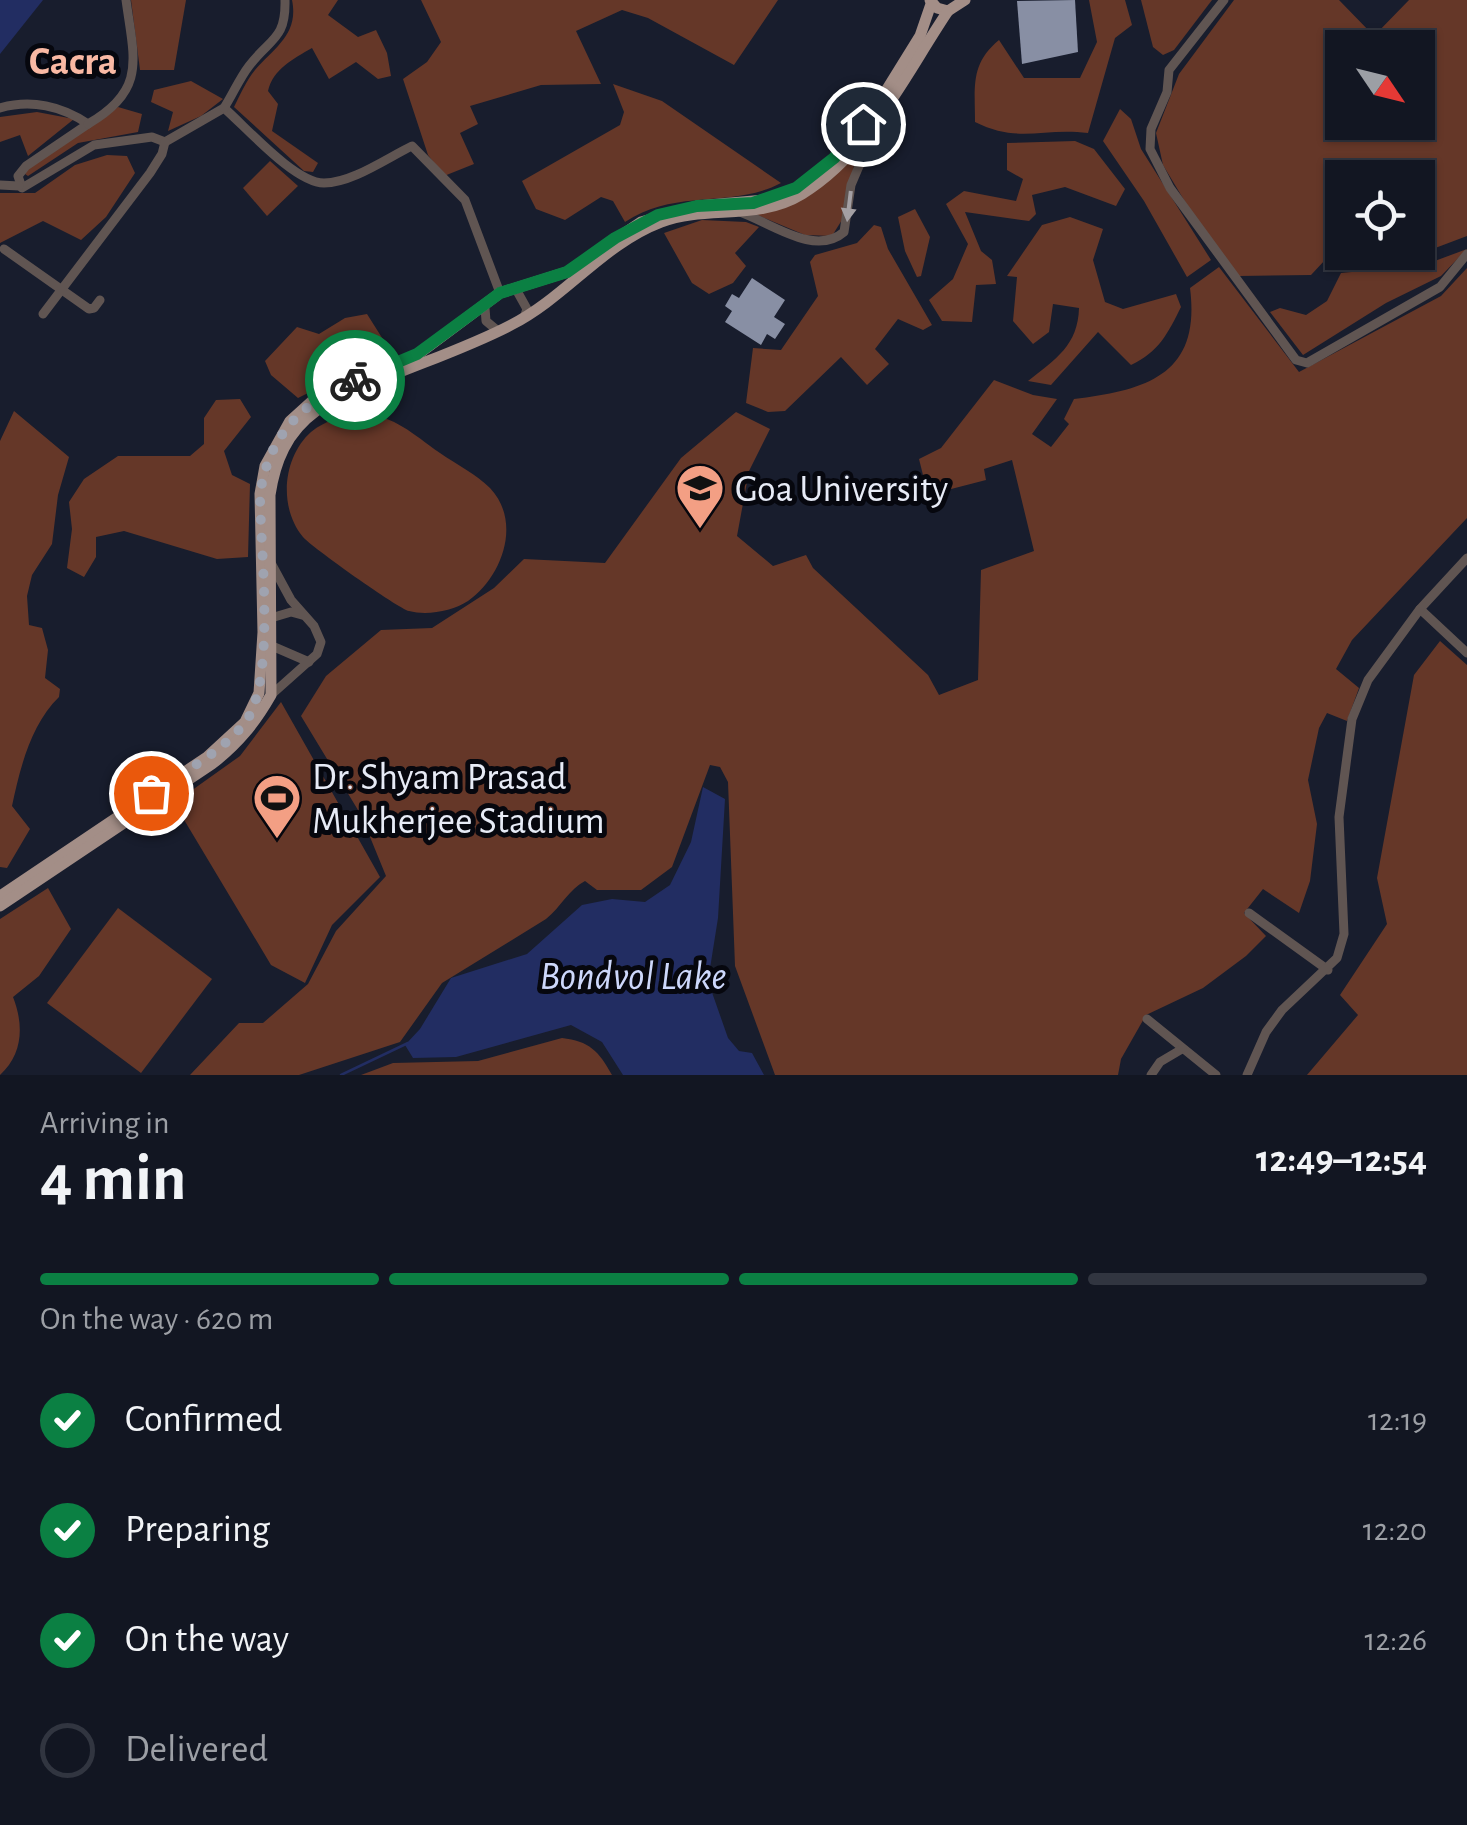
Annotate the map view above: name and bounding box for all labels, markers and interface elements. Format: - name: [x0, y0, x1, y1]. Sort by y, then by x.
- north arrow: [1325, 30, 1435, 140]
- map controls: [1325, 30, 1435, 270]
- district label: Cacra: [29, 42, 117, 82]
- pin: [821, 82, 906, 167]
- icon: home: [836, 97, 891, 152]
- button: locate: [1325, 160, 1435, 270]
- one-way arrow: [841, 191, 857, 223]
- courier: [305, 330, 405, 430]
- icon: bike: [328, 353, 383, 408]
- school or university icon: Goa University: [674, 462, 726, 530]
- place label: Goa University: [735, 471, 948, 509]
- pin: [109, 751, 194, 836]
- place label: Dr. Shyam Prasad Mukherjee Stadium: [312, 759, 605, 841]
- icon: bag: [124, 766, 179, 821]
- sports icon: Dr. Shyam Prasad Mukherjee Stadium: [251, 772, 303, 840]
- water label: Bondvol Lake: [540, 957, 727, 997]
- text: Arriving in: [40, 1107, 169, 1139]
- text: 12:49–12:54: [1256, 1141, 1427, 1179]
- text: 4 min: [40, 1147, 186, 1212]
- text: On the way · 620 m: [40, 1303, 273, 1335]
- icon: check: [40, 1393, 95, 1448]
- text: Confirmed: [125, 1401, 282, 1439]
- text: 12:19: [1368, 1404, 1427, 1436]
- icon: check: [40, 1503, 95, 1558]
- text: Preparing: [125, 1511, 270, 1549]
- text: 12:20: [1363, 1514, 1427, 1546]
- icon: check: [40, 1613, 95, 1668]
- text: On the way: [125, 1621, 289, 1659]
- text: 12:26: [1365, 1624, 1427, 1656]
- text: Delivered: [125, 1731, 268, 1769]

